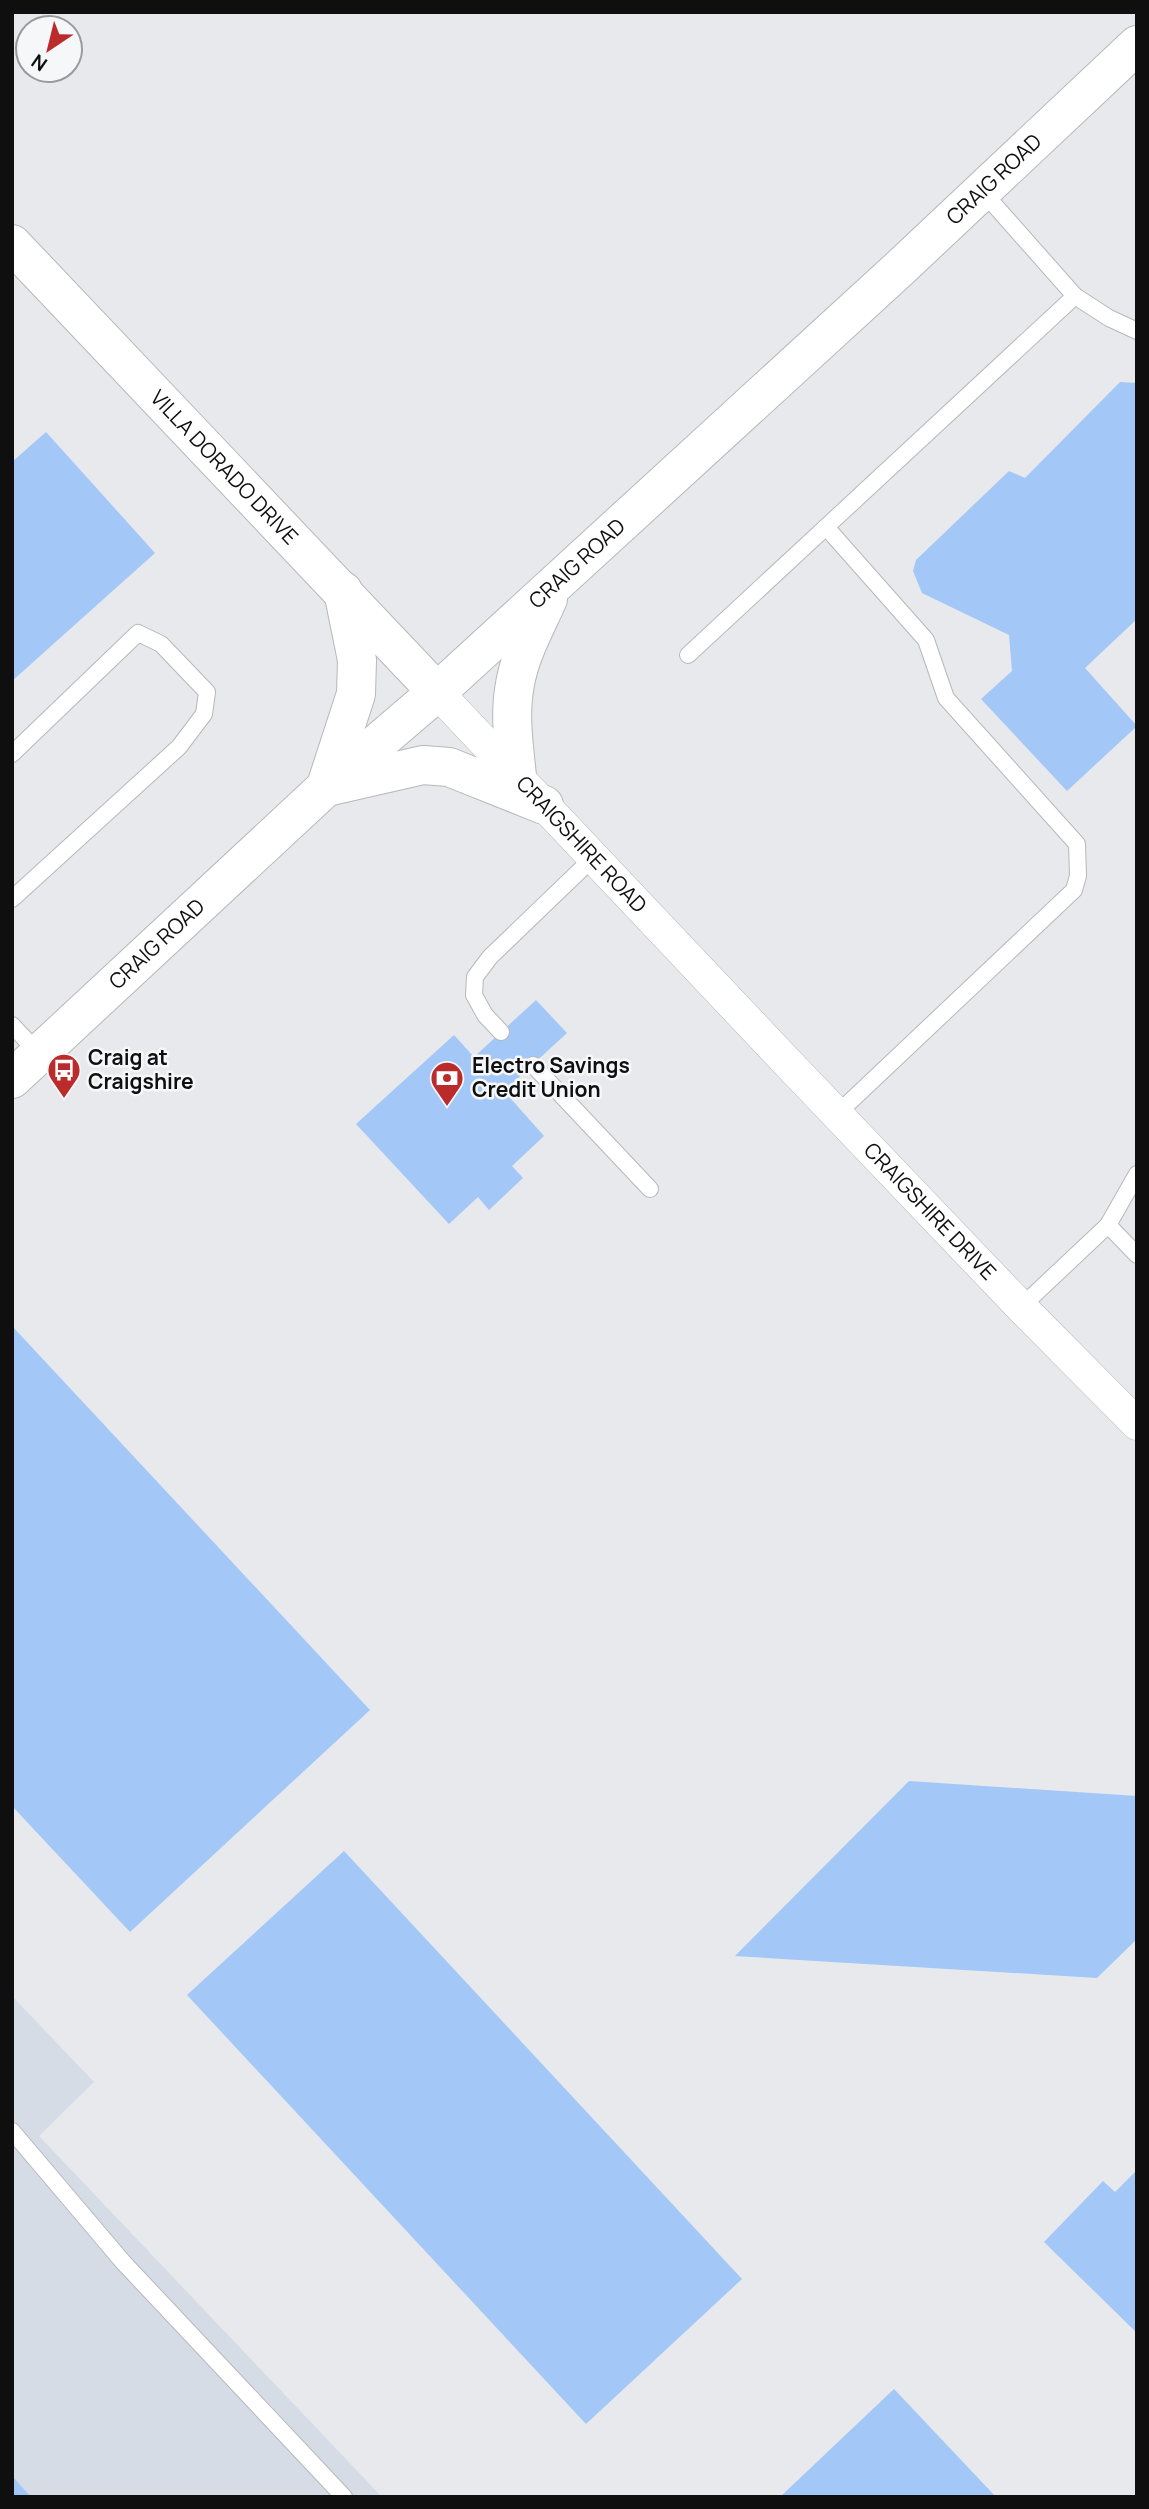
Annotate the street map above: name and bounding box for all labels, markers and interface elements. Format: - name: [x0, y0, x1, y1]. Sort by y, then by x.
- north arrow: [14, 14, 84, 84]
- text: N: [26, 48, 52, 77]
- street label: CRAIG ROAD: [940, 127, 1047, 230]
- street label: VILLA DORADO DRIVE: [145, 384, 305, 550]
- street label: CRAIG ROAD: [522, 512, 631, 614]
- street label: CRAIGSHIRE ROAD: [511, 769, 653, 918]
- street label: CRAIG ROAD: [102, 892, 210, 995]
- place label: Craig at Craigshire: [88, 1043, 194, 1095]
- bus stop icon: Craig at Craigshire: [45, 1051, 83, 1100]
- place label: Electro Savings Credit Union: [472, 1051, 630, 1103]
- bank icon: Electro Savings Credit Union: [428, 1059, 466, 1108]
- street label: CRAIGSHIRE DRIVE: [858, 1136, 1003, 1286]

